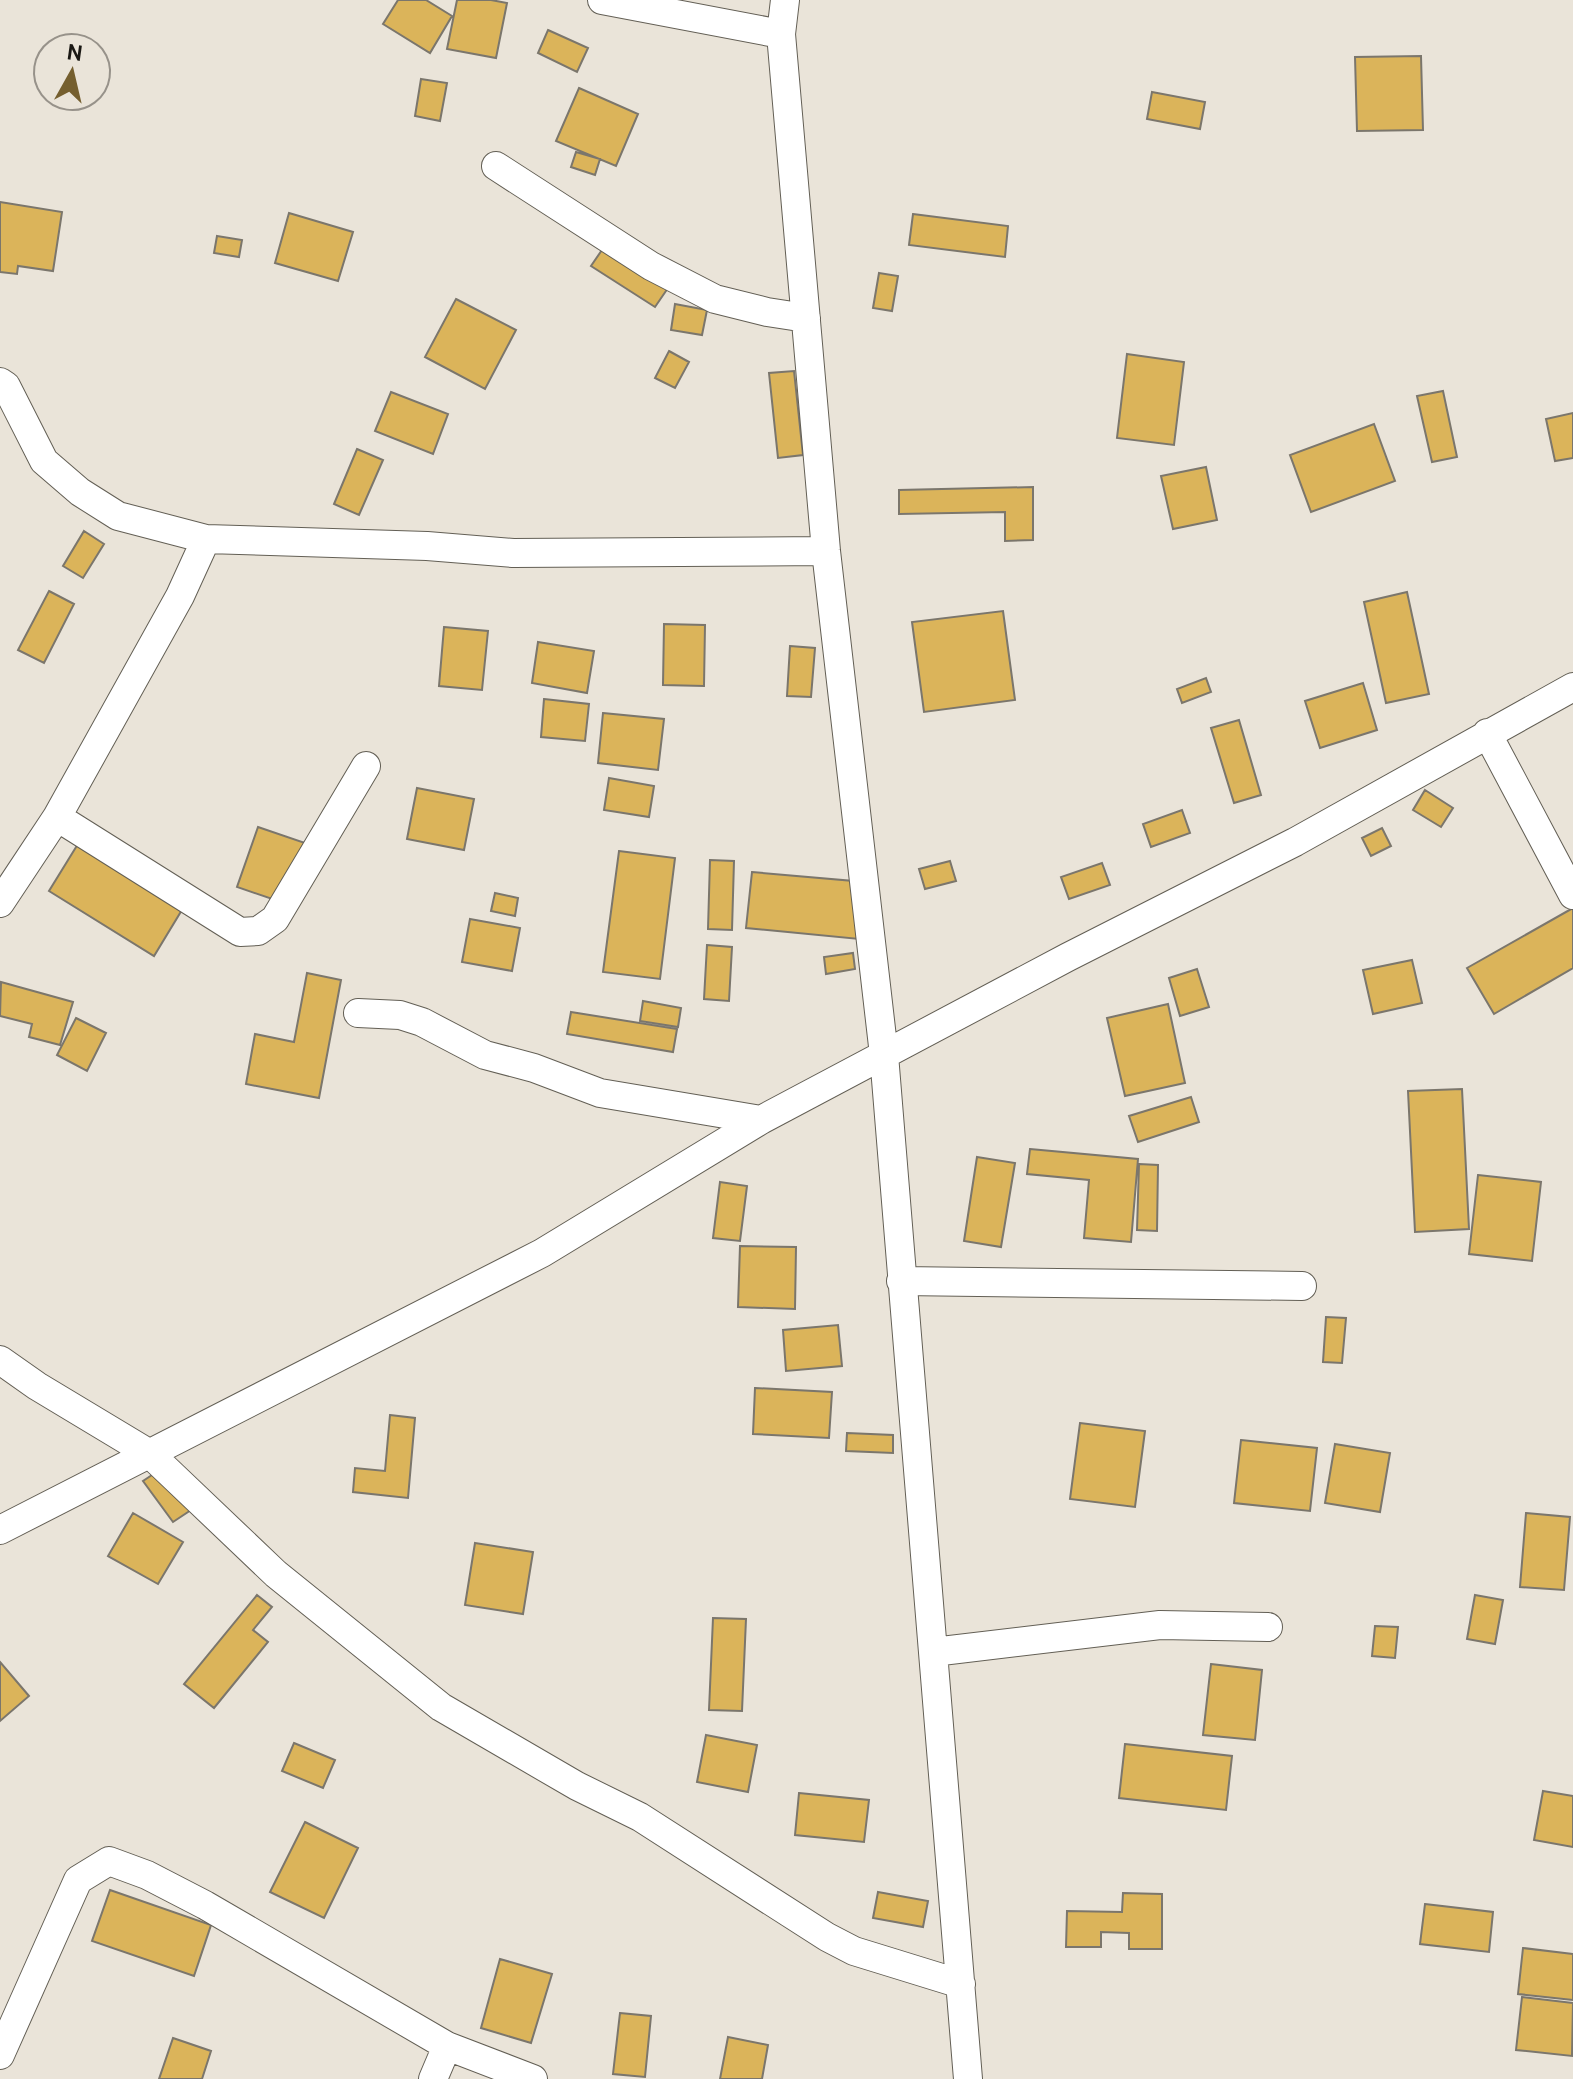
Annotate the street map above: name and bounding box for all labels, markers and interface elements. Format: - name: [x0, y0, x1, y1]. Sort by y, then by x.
- north arrow: [32, 32, 112, 112]
- text: N: [65, 38, 84, 67]

